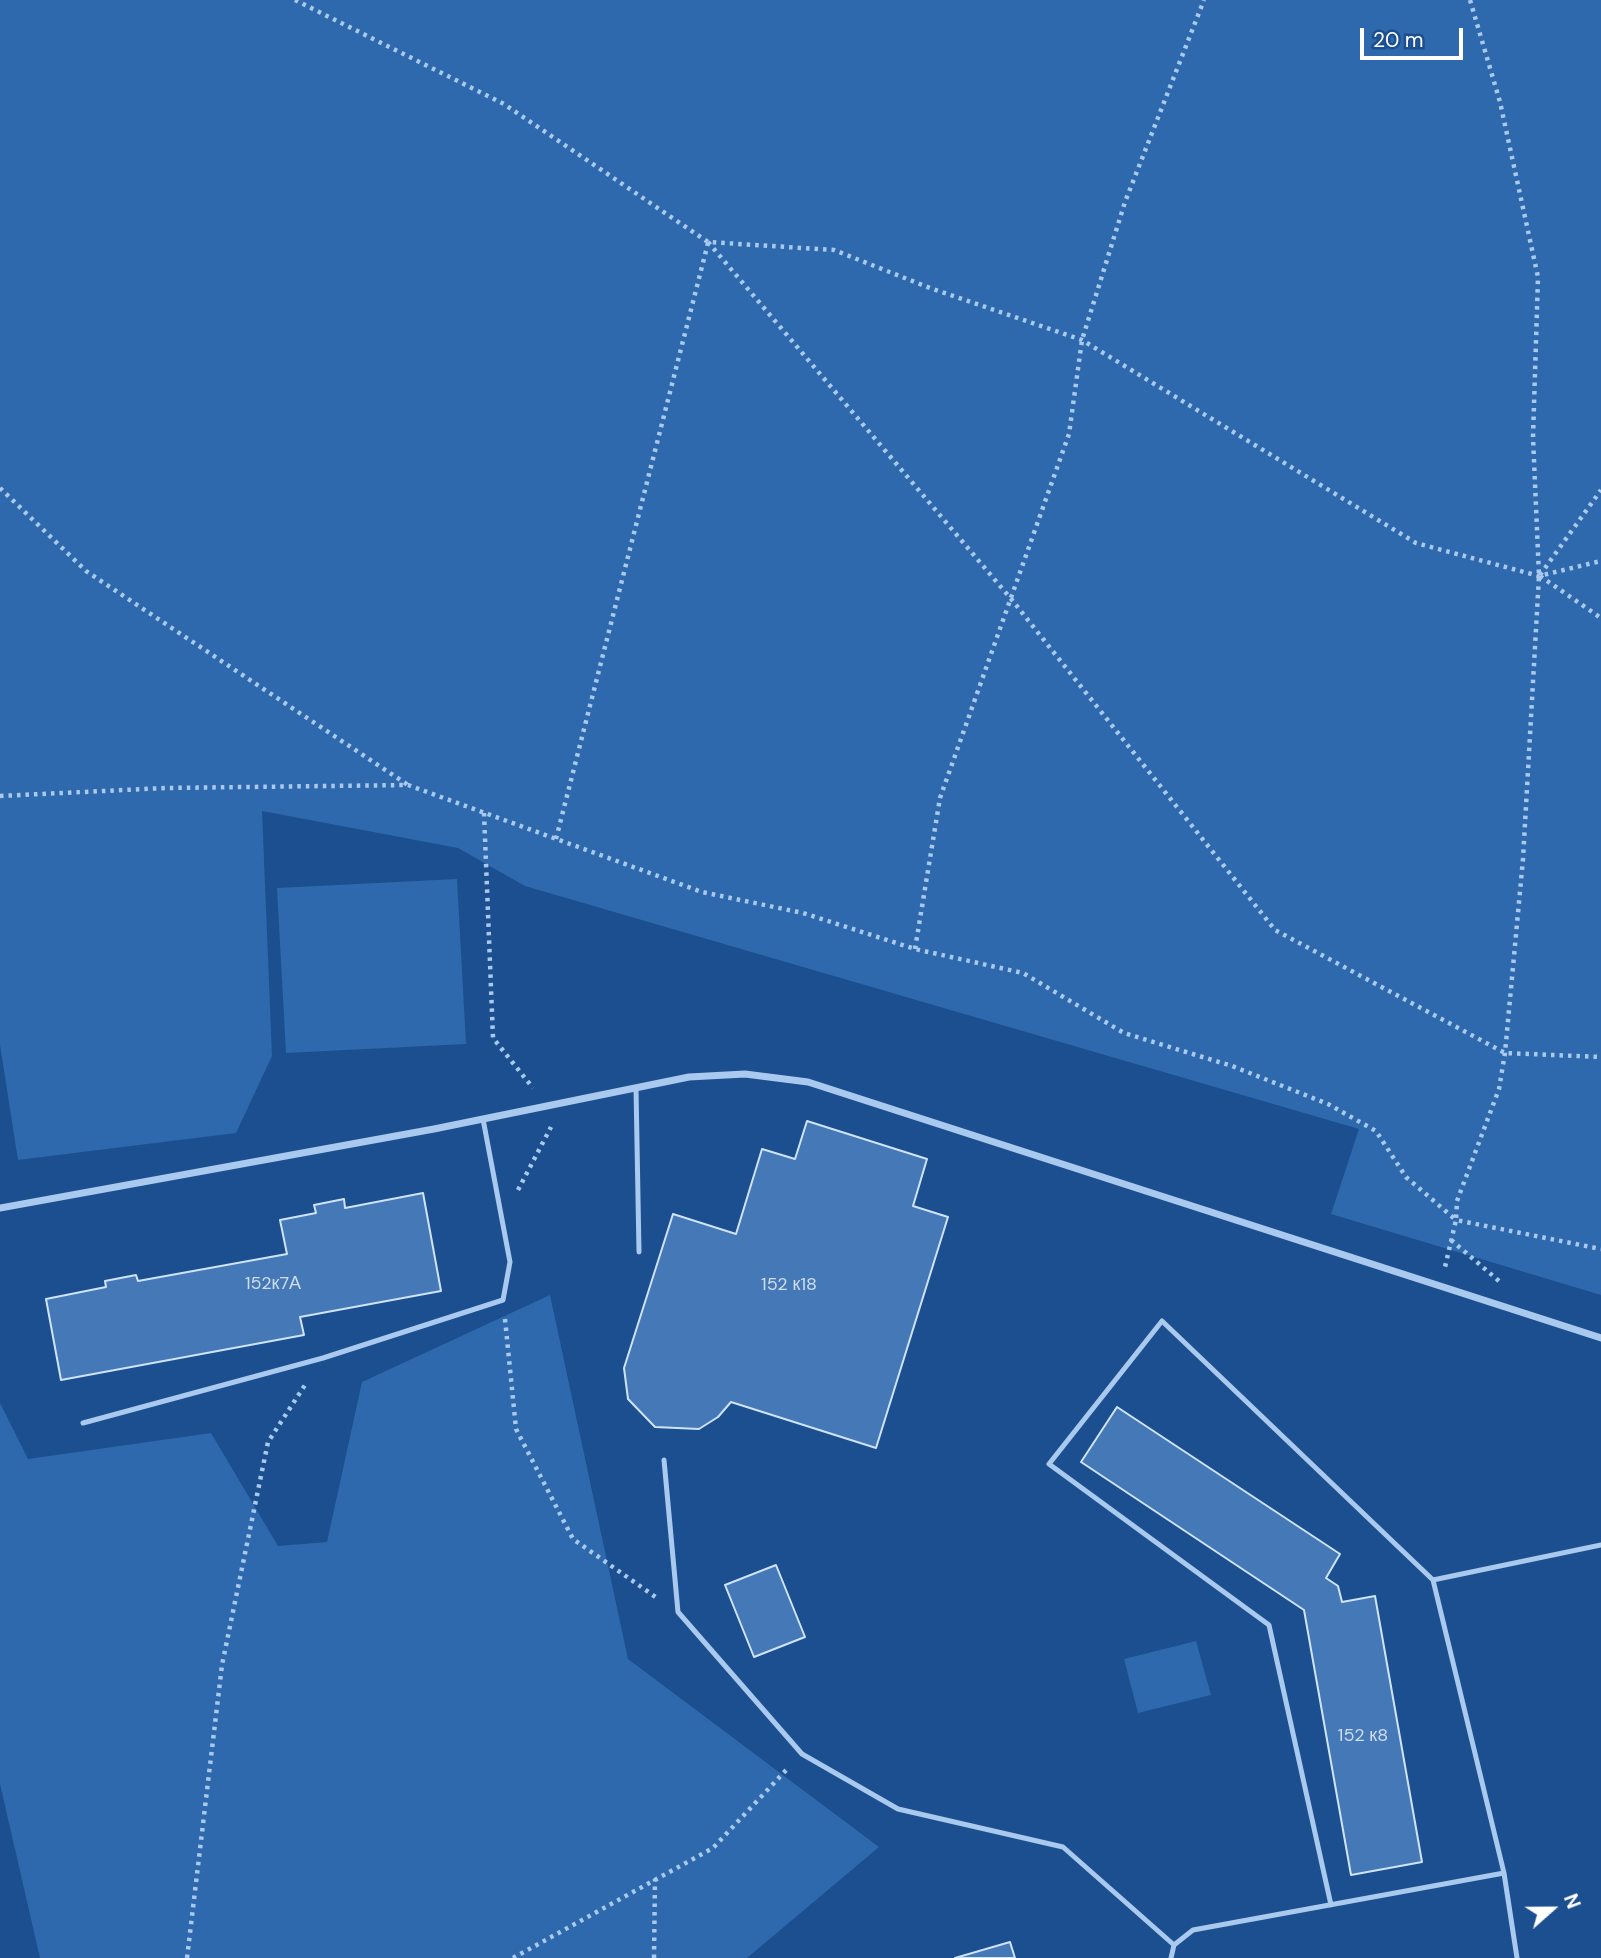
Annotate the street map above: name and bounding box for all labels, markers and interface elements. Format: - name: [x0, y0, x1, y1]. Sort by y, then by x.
- scale bar: [1363, 14, 1466, 58]
- text: 20 m: [1373, 26, 1424, 54]
- house number: 152к7А: [245, 1273, 301, 1295]
- house number: 152 к18: [761, 1274, 817, 1296]
- house number: 152 к8: [1338, 1725, 1388, 1747]
- north arrow: [1517, 1874, 1587, 1944]
- text: N: [1558, 1890, 1586, 1912]

